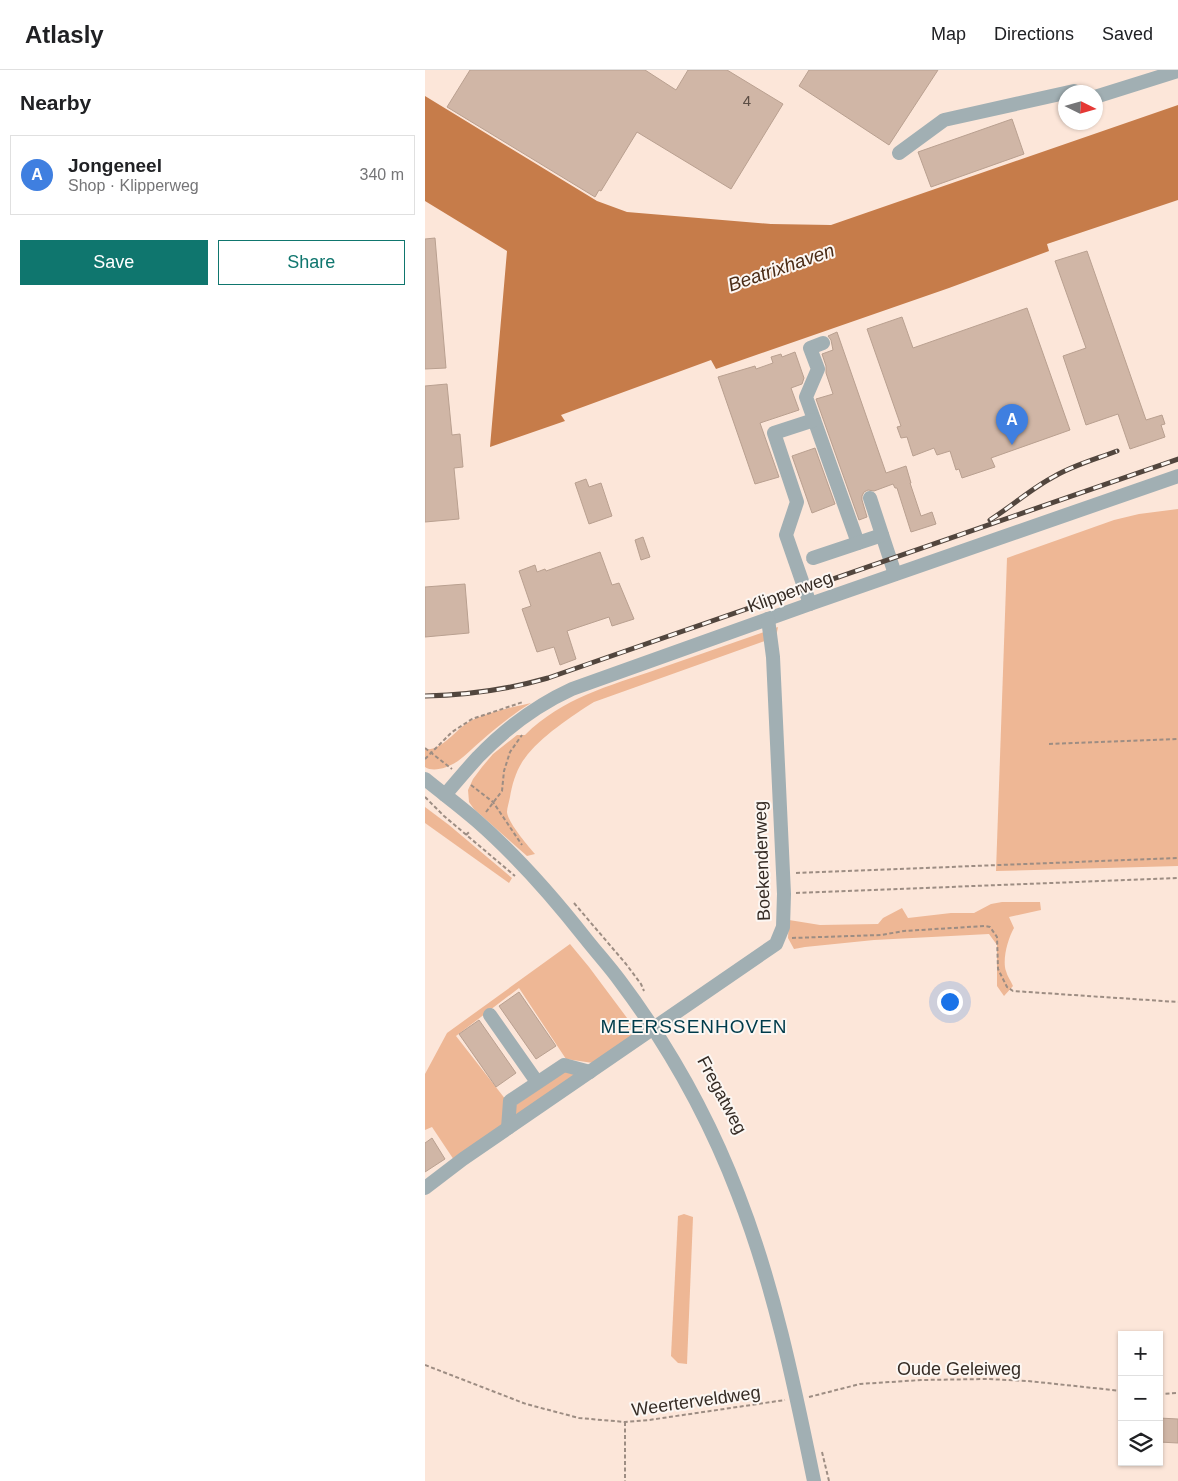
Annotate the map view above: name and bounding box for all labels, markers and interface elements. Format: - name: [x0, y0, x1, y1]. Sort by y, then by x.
- text: Atlasly: [25, 21, 104, 48]
- text: Map: [931, 24, 966, 44]
- text: Directions: [994, 24, 1074, 44]
- text: Saved: [1102, 24, 1153, 44]
- north arrow: [1058, 85, 1103, 130]
- text: Nearby: [20, 91, 91, 114]
- house number: 4: [743, 92, 751, 109]
- text: Jongeneel: [68, 155, 162, 176]
- text: A: [31, 166, 43, 183]
- text: 340 m: [360, 166, 404, 183]
- text: Shop · Klipperweg: [68, 177, 199, 194]
- water label: Beatrixhaven: [725, 239, 837, 295]
- button: Save: [20, 240, 208, 285]
- button: Share: [218, 240, 405, 285]
- pin: A: [996, 404, 1028, 445]
- street label: Klipperweg: [745, 567, 835, 617]
- street label: Boekenderweg: [750, 801, 774, 921]
- your location: [937, 989, 963, 1015]
- district label: MEERSSENHOVEN: [600, 1016, 788, 1037]
- street label: Fregatweg: [693, 1053, 751, 1137]
- map controls: [1118, 1331, 1163, 1466]
- button: +: [1118, 1331, 1163, 1376]
- street label: Oude Geleiweg: [897, 1359, 1021, 1379]
- button: −: [1118, 1376, 1163, 1421]
- street label: Weerterveldweg: [630, 1382, 762, 1420]
- button: layers: [1118, 1421, 1163, 1466]

